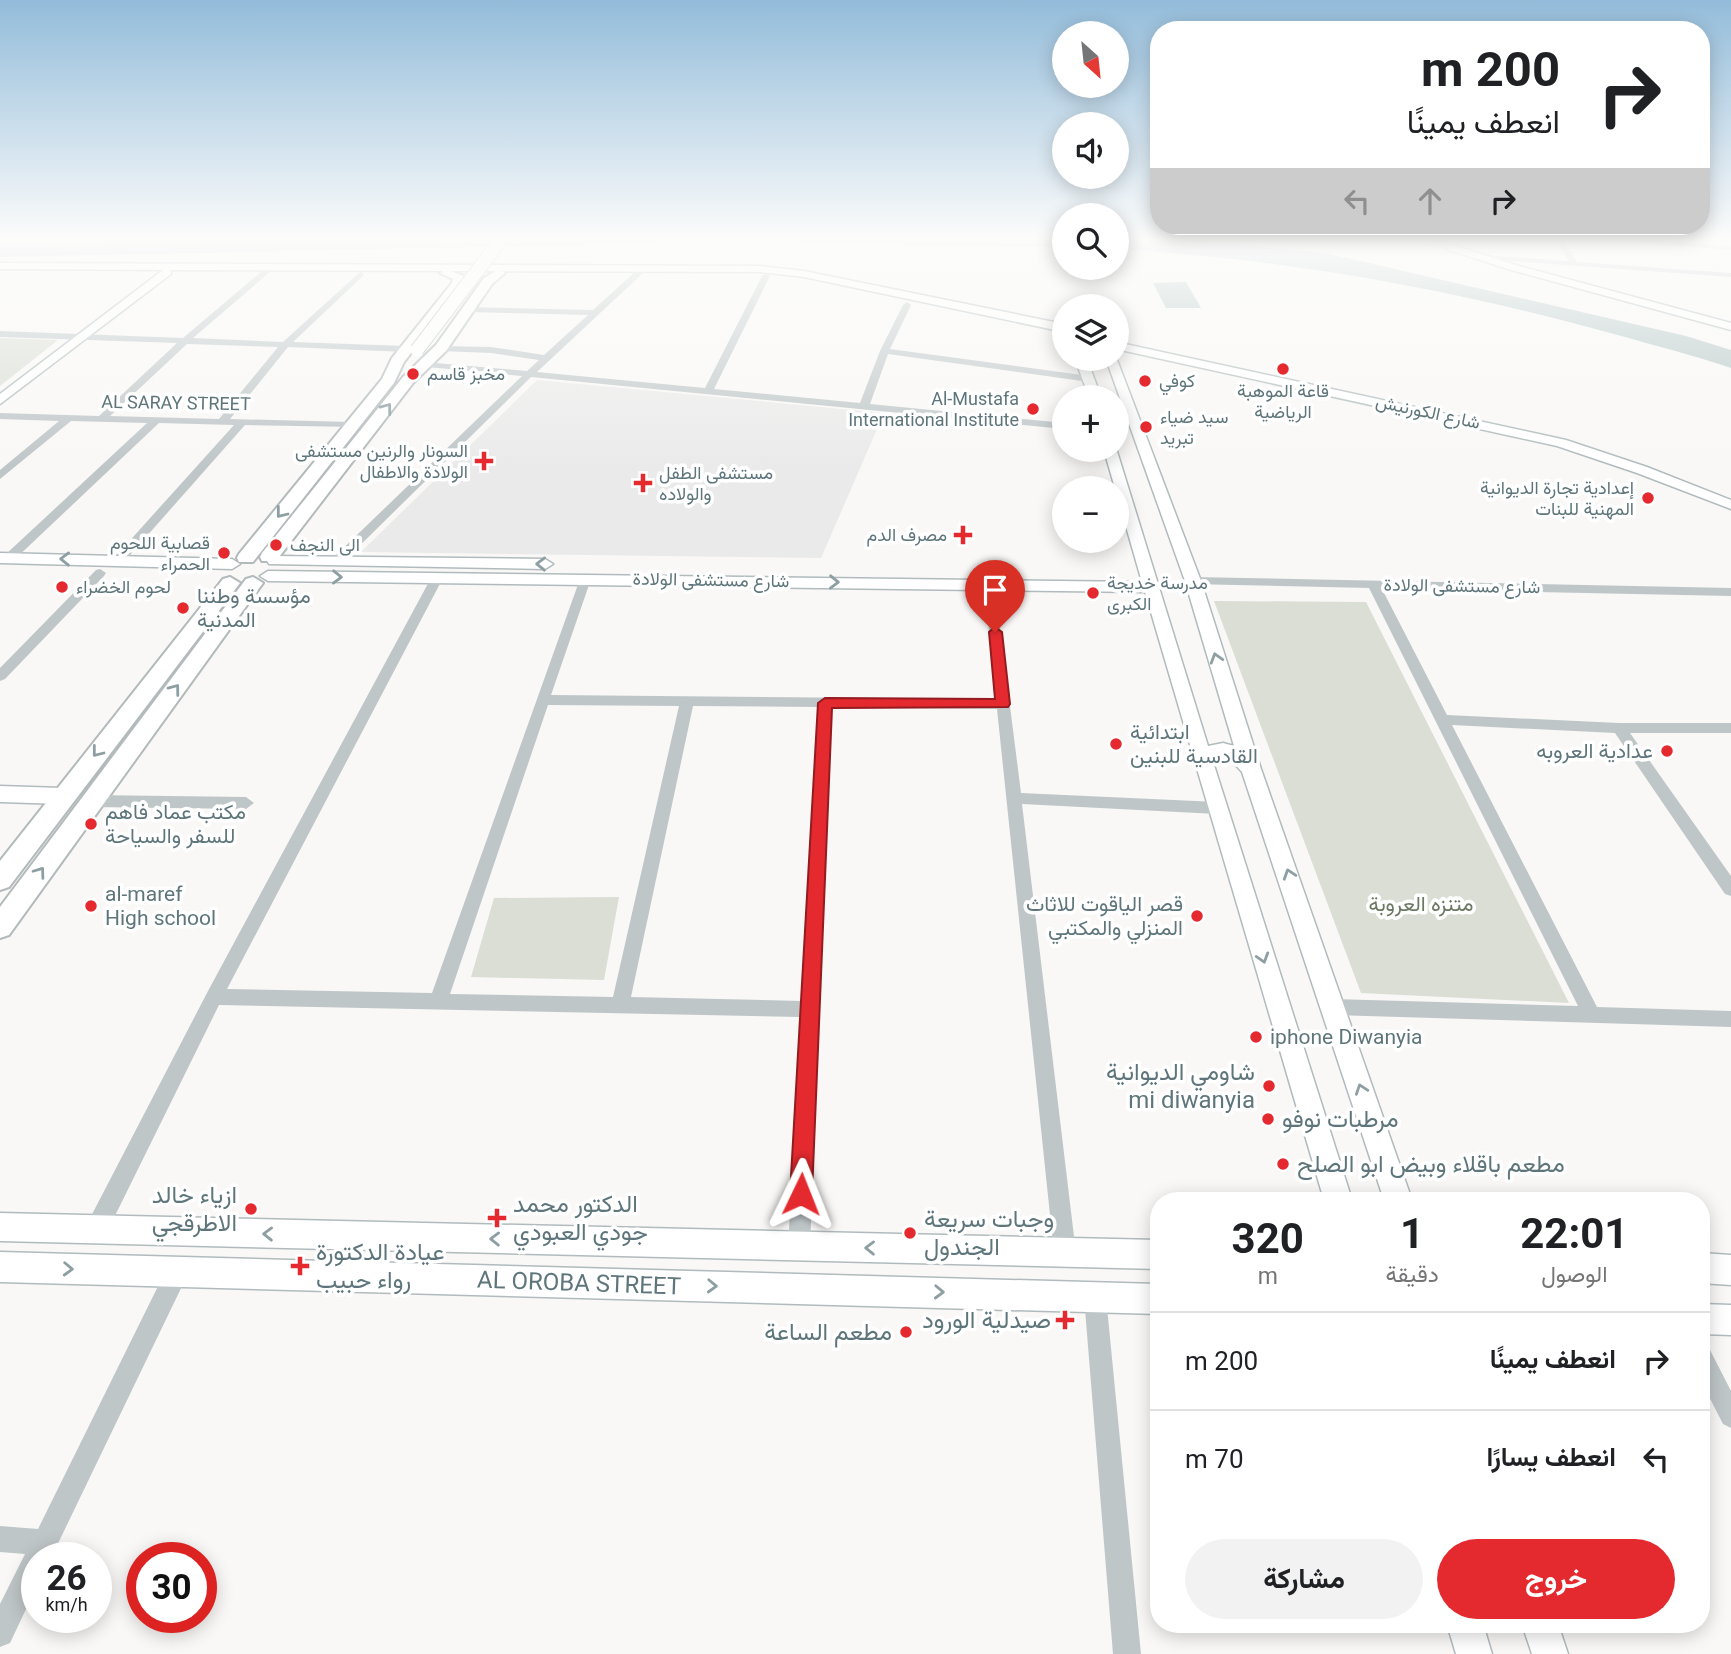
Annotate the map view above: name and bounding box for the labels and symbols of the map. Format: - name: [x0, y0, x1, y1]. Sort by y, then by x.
- north arrow: [1052, 21, 1129, 98]
- marker: قاعة الموهبة الرياضية: [1275, 361, 1291, 377]
- place label: مخبز قاسم: [427, 363, 505, 386]
- marker: مخبز قاسم: [405, 366, 421, 382]
- place label: كوفي: [1159, 370, 1195, 396]
- marker: كوفي: [1137, 373, 1153, 389]
- place label: قاعة الموهبة الرياضية: [1237, 380, 1329, 423]
- place label: Al-Mustafa International Institute: [848, 388, 1019, 430]
- street label: شارع الكورنيش: [1374, 390, 1482, 435]
- street label: AL SARAY STREET: [101, 391, 251, 414]
- marker: Al-Mustafa International Institute: [1025, 401, 1041, 417]
- one-way arrow: [379, 403, 391, 415]
- place label: سيد ضياء تبريد: [1160, 406, 1228, 449]
- marker: سيد ضياء تبريد: [1138, 419, 1154, 435]
- place label: السونار والرنين مستشفى الولادة والاطفال: [295, 440, 468, 483]
- marker: السونار والرنين مستشفى الولادة والاطفال: [474, 451, 494, 471]
- place label: مستشفى الطفل والولاده: [659, 462, 773, 505]
- marker: مستشفى الطفل والولاده: [633, 473, 653, 493]
- place label: إعدادية تجارة الديوانية المهنية للبنات: [1480, 477, 1634, 520]
- marker: إعدادية تجارة الديوانية المهنية للبنات: [1640, 490, 1656, 506]
- one-way arrow: [277, 505, 289, 518]
- place label: مصرف الدم: [867, 524, 947, 547]
- marker: مصرف الدم: [953, 525, 973, 545]
- place label: قصابية اللحوم الحمراء: [110, 532, 210, 575]
- place label: الى النجف: [290, 534, 360, 556]
- marker: الى النجف: [268, 537, 284, 553]
- marker: قصابية اللحوم الحمراء: [216, 545, 232, 561]
- one-way arrow: [60, 551, 70, 567]
- one-way arrow: [536, 556, 546, 572]
- pin: [965, 560, 1025, 632]
- street label: شارع مستشفى الولادة: [632, 568, 790, 593]
- one-way arrow: [331, 569, 342, 584]
- place label: مدرسة خديجة الكبرى: [1107, 572, 1208, 615]
- one-way arrow: [829, 574, 839, 590]
- street label: شارع مستشفى الولادة: [1383, 574, 1541, 599]
- place label: لحوم الخضراء: [76, 576, 171, 599]
- marker: لحوم الخضراء: [54, 579, 70, 595]
- place label: مؤسسة وطننا المدنية: [197, 584, 311, 632]
- marker: مدرسة خديجة الكبرى: [1085, 585, 1101, 601]
- marker: مؤسسة وطننا المدنية: [175, 600, 191, 616]
- one-way arrow: [1209, 652, 1224, 664]
- one-way arrow: [166, 684, 179, 697]
- place label: ابتدائية القادسية للبنين: [1130, 720, 1258, 768]
- marker: ابتدائية القادسية للبنين: [1108, 736, 1124, 752]
- place label: عدادية العروبه: [1536, 739, 1653, 764]
- marker: عدادية العروبه: [1659, 743, 1675, 759]
- one-way arrow: [93, 744, 105, 757]
- place label: مكتب عماد فاهم للسفر والسياحة: [105, 800, 246, 849]
- marker: مكتب عماد فاهم للسفر والسياحة: [83, 816, 99, 832]
- one-way arrow: [32, 867, 44, 880]
- one-way arrow: [1282, 868, 1297, 880]
- place label: al-maref High school: [105, 882, 216, 930]
- place label: قصر الياقوت للاثاث المنزلي والمكتبي: [1026, 892, 1183, 945]
- park label: متنزه العروبة: [1369, 892, 1473, 917]
- marker: al-maref High school: [83, 898, 99, 914]
- marker: قصر الياقوت للاثاث المنزلي والمكتبي: [1189, 908, 1205, 924]
- one-way arrow: [1255, 951, 1270, 963]
- place label: iphone Diwanyia: [1270, 1025, 1423, 1049]
- marker: iphone Diwanyia: [1248, 1029, 1264, 1045]
- place label: شاومي الديوانية mi diwanyia: [1106, 1058, 1255, 1114]
- marker: شاومي الديوانية mi diwanyia: [1261, 1078, 1277, 1094]
- one-way arrow: [1354, 1084, 1369, 1096]
- place label: مرطبات نوفو: [1282, 1105, 1399, 1134]
- marker: مرطبات نوفو: [1260, 1111, 1276, 1127]
- place label: مطعم باقلاء وبيض ابو الصلح: [1297, 1150, 1565, 1181]
- marker: مطعم باقلاء وبيض ابو الصلح: [1275, 1156, 1291, 1172]
- position arrow: [764, 1157, 838, 1231]
- place label: ازياء خالد الاطرقجي: [152, 1181, 237, 1242]
- place label: الدكتور محمد جودي العبودي: [513, 1190, 648, 1251]
- marker: ازياء خالد الاطرقجي: [243, 1201, 259, 1217]
- place label: وجبات سريعة الجندول: [924, 1205, 1054, 1262]
- marker: الدكتور محمد جودي العبودي: [487, 1208, 507, 1228]
- marker: وجبات سريعة الجندول: [902, 1225, 918, 1241]
- one-way arrow: [262, 1226, 273, 1241]
- one-way arrow: [490, 1232, 501, 1247]
- place label: عيادة الدكتورة رواء حبيب: [316, 1238, 445, 1295]
- one-way arrow: [864, 1241, 875, 1256]
- marker: عيادة الدكتورة رواء حبيب: [290, 1256, 310, 1276]
- one-way arrow: [63, 1261, 74, 1276]
- street label: AL OROBA STREET: [477, 1265, 681, 1301]
- one-way arrow: [707, 1279, 718, 1294]
- one-way arrow: [934, 1285, 945, 1300]
- place label: صيدلية الورود: [922, 1306, 1051, 1335]
- marker: صيدلية الورود: [1057, 1312, 1073, 1328]
- place label: مطعم الساعة: [764, 1318, 892, 1348]
- marker: مطعم الساعة: [898, 1324, 914, 1340]
- speed limit sign: 30: [126, 1542, 217, 1633]

